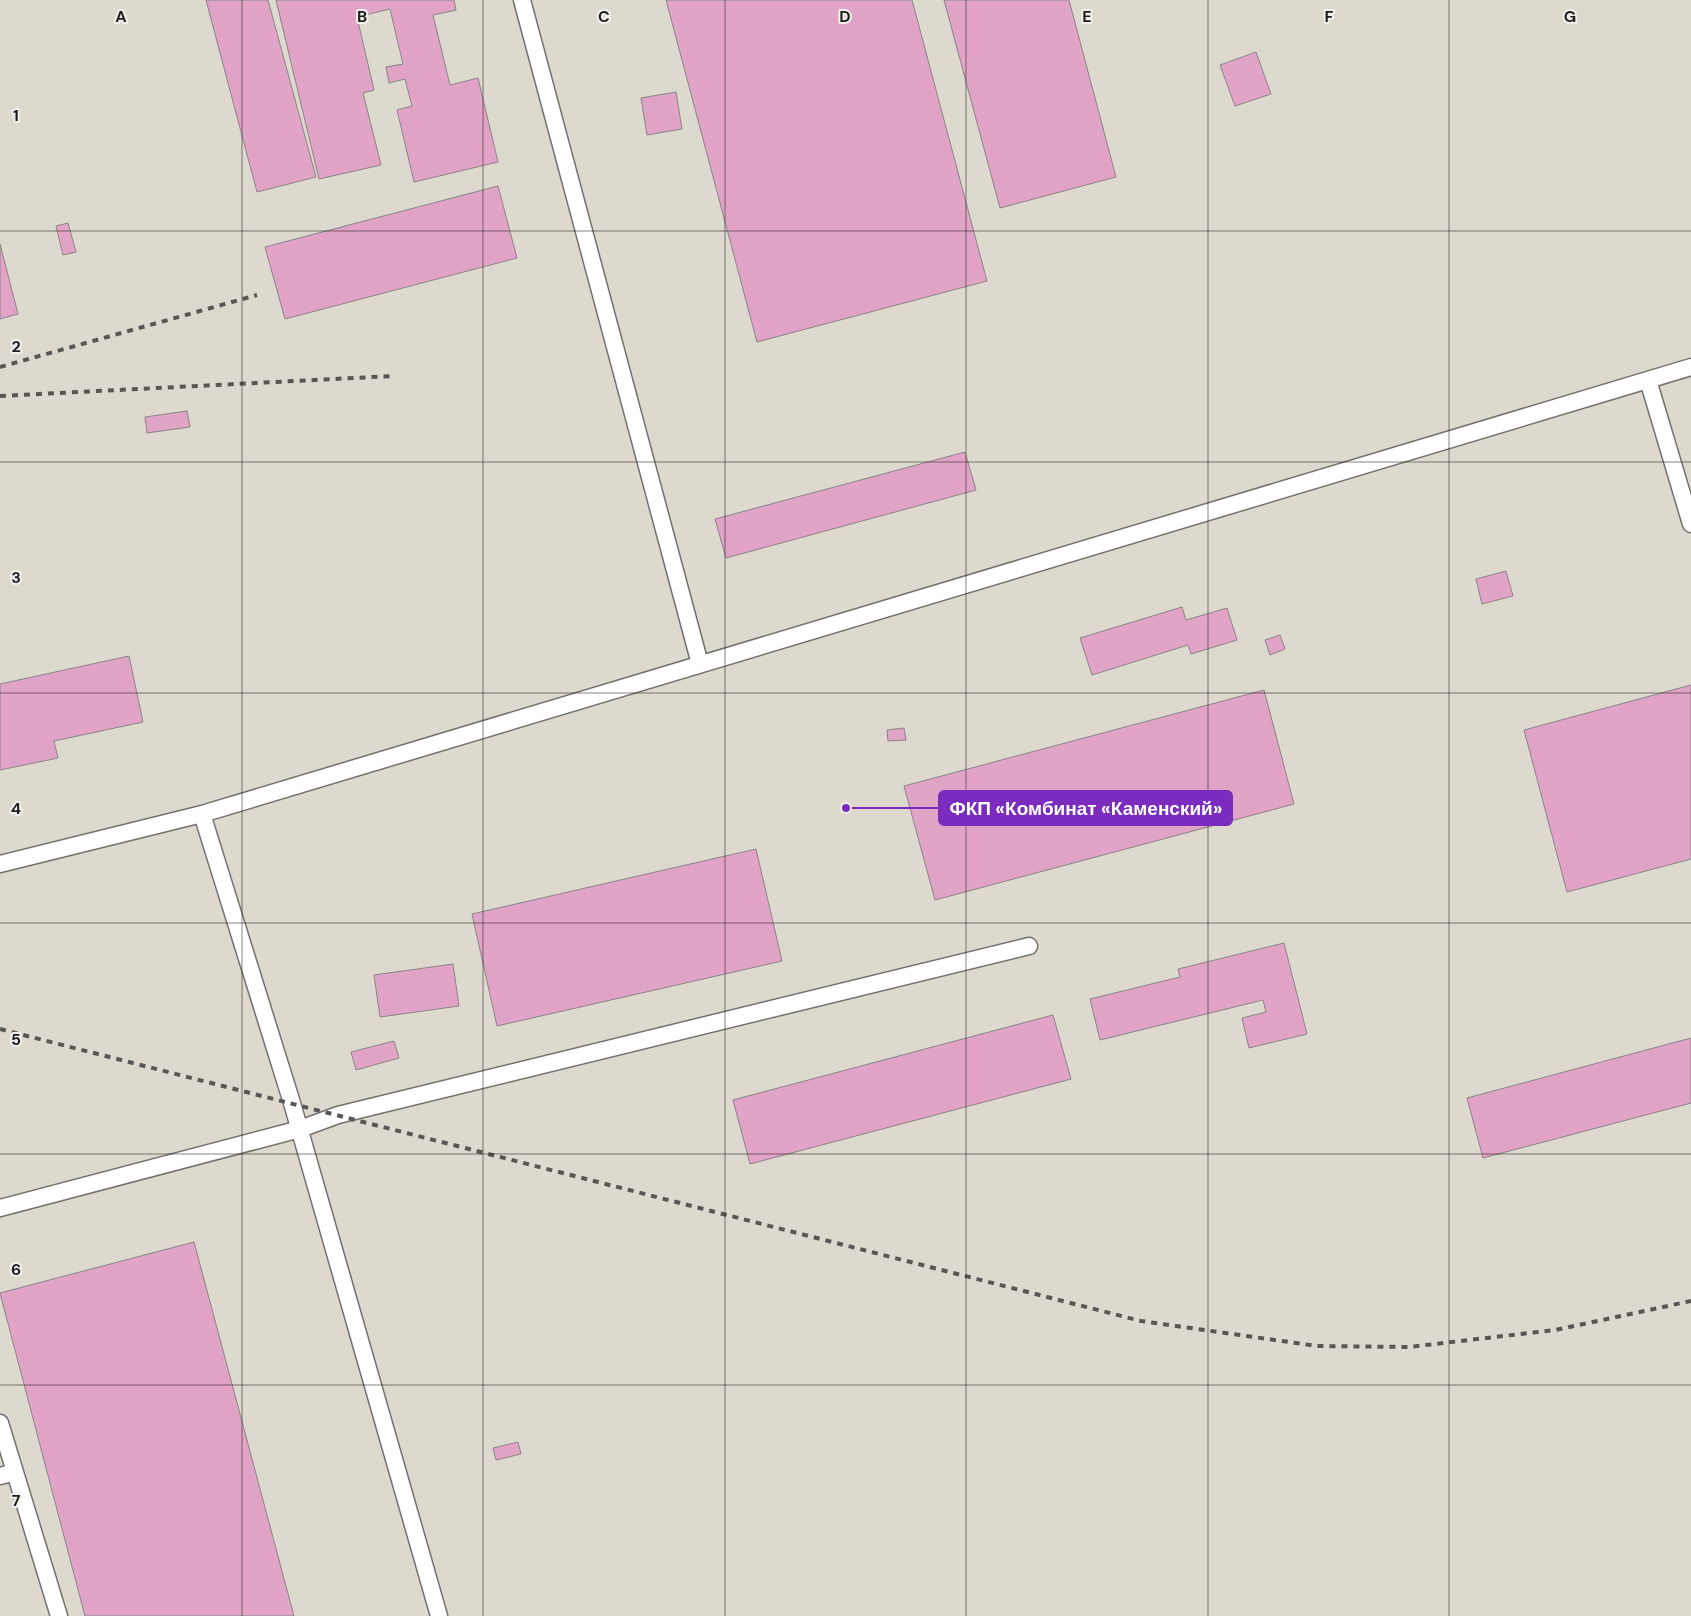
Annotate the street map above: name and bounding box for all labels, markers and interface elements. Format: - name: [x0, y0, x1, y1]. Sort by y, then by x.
- text: A: [115, 6, 127, 27]
- text: B: [357, 6, 367, 27]
- text: C: [598, 6, 610, 27]
- text: D: [839, 6, 851, 27]
- text: E: [1082, 6, 1092, 27]
- text: F: [1325, 6, 1334, 27]
- text: G: [1564, 6, 1576, 27]
- text: 1: [13, 105, 19, 126]
- text: 2: [11, 336, 21, 357]
- text: 3: [11, 567, 21, 588]
- callout: ФКП «Комбинат «Каменский»: [939, 791, 1232, 825]
- text: ФКП «Комбинат «Каменский»: [949, 796, 1223, 821]
- text: 4: [11, 798, 21, 819]
- text: 5: [11, 1029, 21, 1050]
- text: 6: [11, 1259, 21, 1280]
- text: 7: [12, 1490, 21, 1511]

